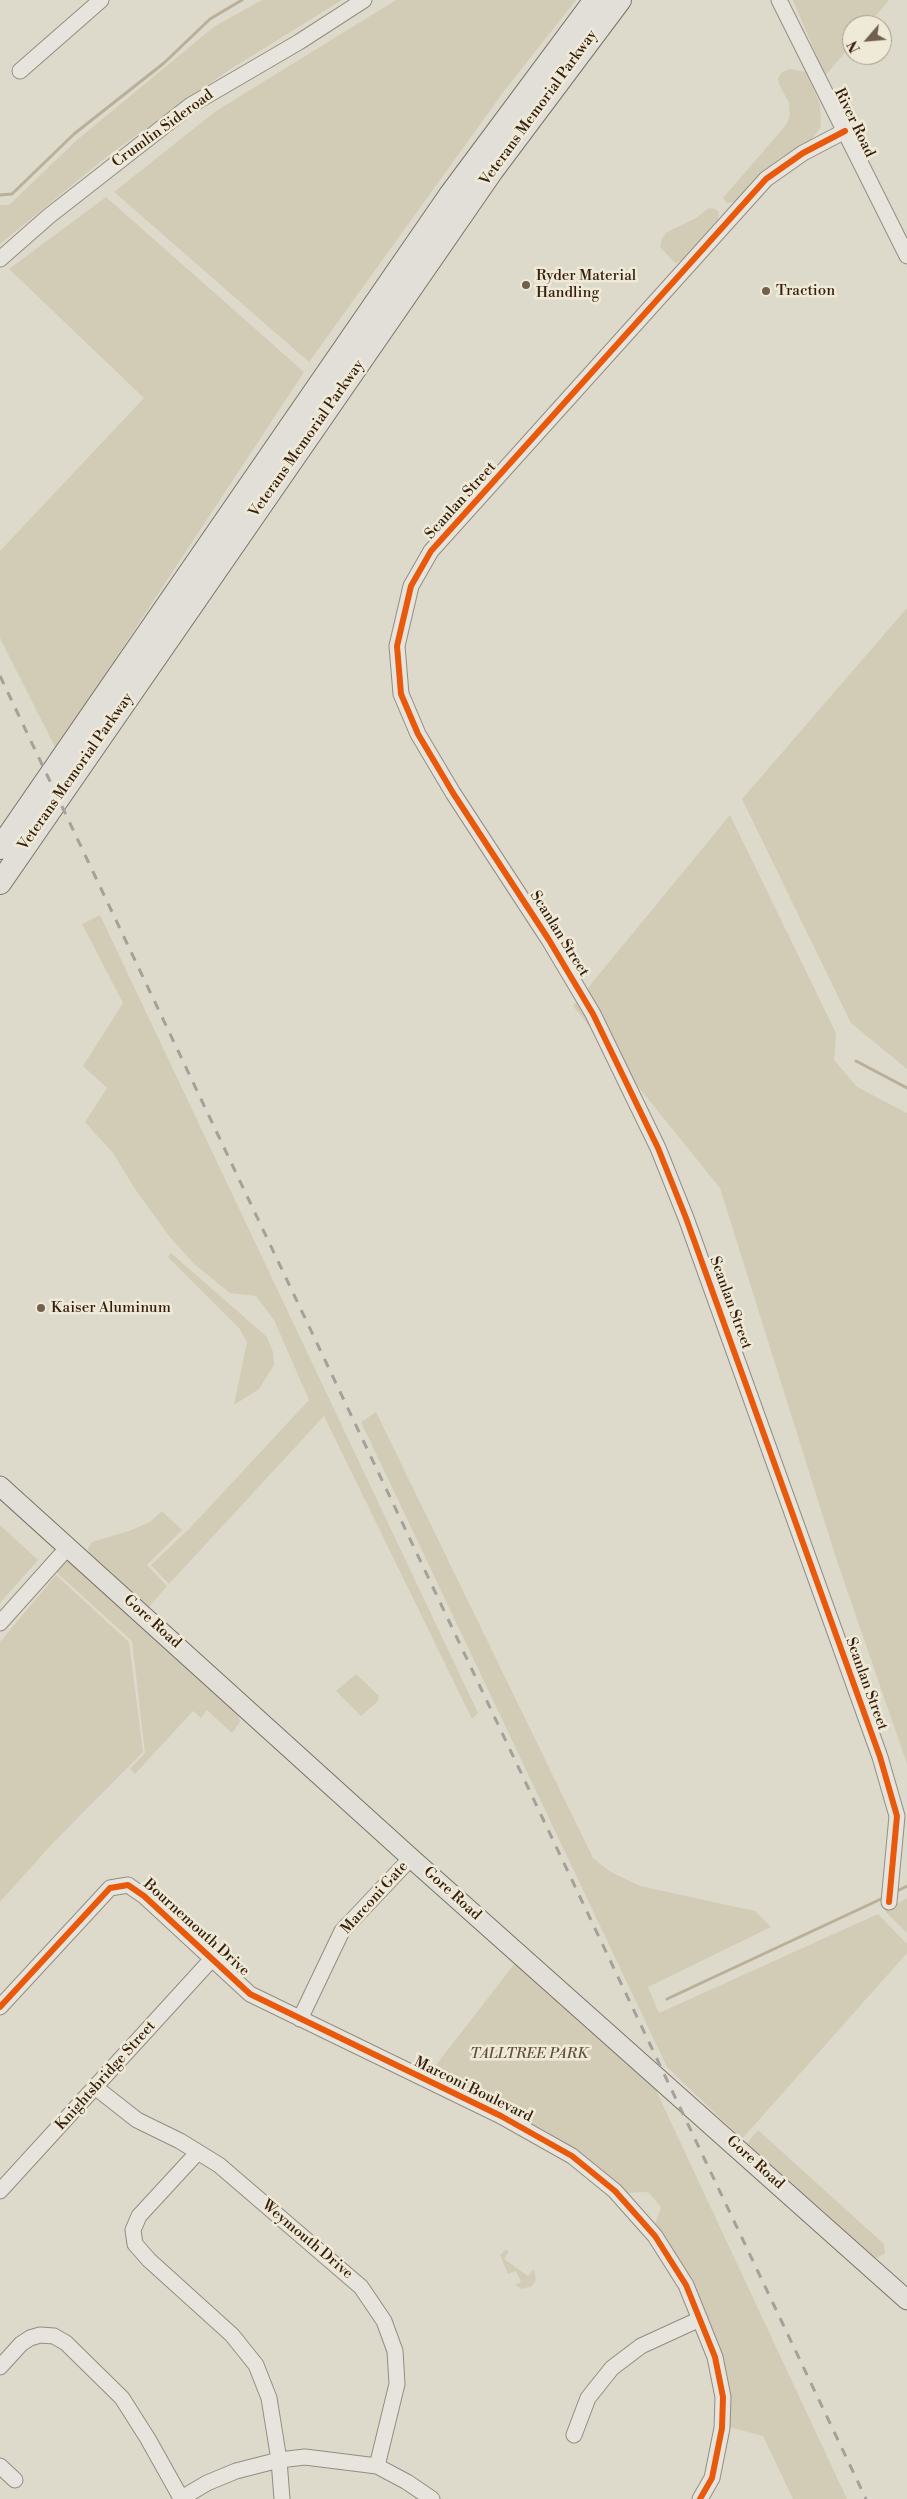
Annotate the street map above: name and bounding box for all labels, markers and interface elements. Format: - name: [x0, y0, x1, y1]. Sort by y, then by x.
- north arrow: [842, 15, 892, 65]
- street label: Veterans Memorial Parkway: [476, 27, 602, 189]
- text: N: [844, 37, 865, 55]
- street label: Crumlin Sideroad: [109, 86, 217, 172]
- street label: River Road: [830, 86, 878, 160]
- place label: Ryder Material Handling: [536, 267, 636, 302]
- marker: Ryder Material Handling: [520, 279, 532, 291]
- place label: Traction: [776, 282, 835, 300]
- marker: Traction: [760, 285, 772, 297]
- street label: Veterans Memorial Parkway: [246, 357, 368, 521]
- street label: Scanlan Street: [422, 459, 500, 543]
- street label: Veterans Memorial Parkway: [15, 690, 137, 854]
- street label: Scanlan Street: [526, 888, 592, 980]
- street label: Scanlan Street: [705, 1254, 755, 1352]
- place label: Kaiser Aluminum: [51, 1299, 171, 1317]
- marker: Kaiser Aluminum: [35, 1302, 47, 1314]
- street label: Gore Road: [119, 1591, 185, 1653]
- street label: Scanlan Street: [841, 1635, 891, 1733]
- street label: Marconi Gate: [338, 1858, 412, 1938]
- street label: Gore Road: [419, 1863, 485, 1925]
- street label: Bournemouth Drive: [139, 1876, 253, 1980]
- street label: Knightsbridge Street: [52, 2018, 160, 2134]
- park label: TALLTREE PARK: [470, 2045, 588, 2063]
- street label: Marconi Boulevard: [411, 2054, 535, 2126]
- street label: Gore Road: [722, 2132, 788, 2194]
- street label: Weymouth Drive: [258, 2197, 356, 2283]

